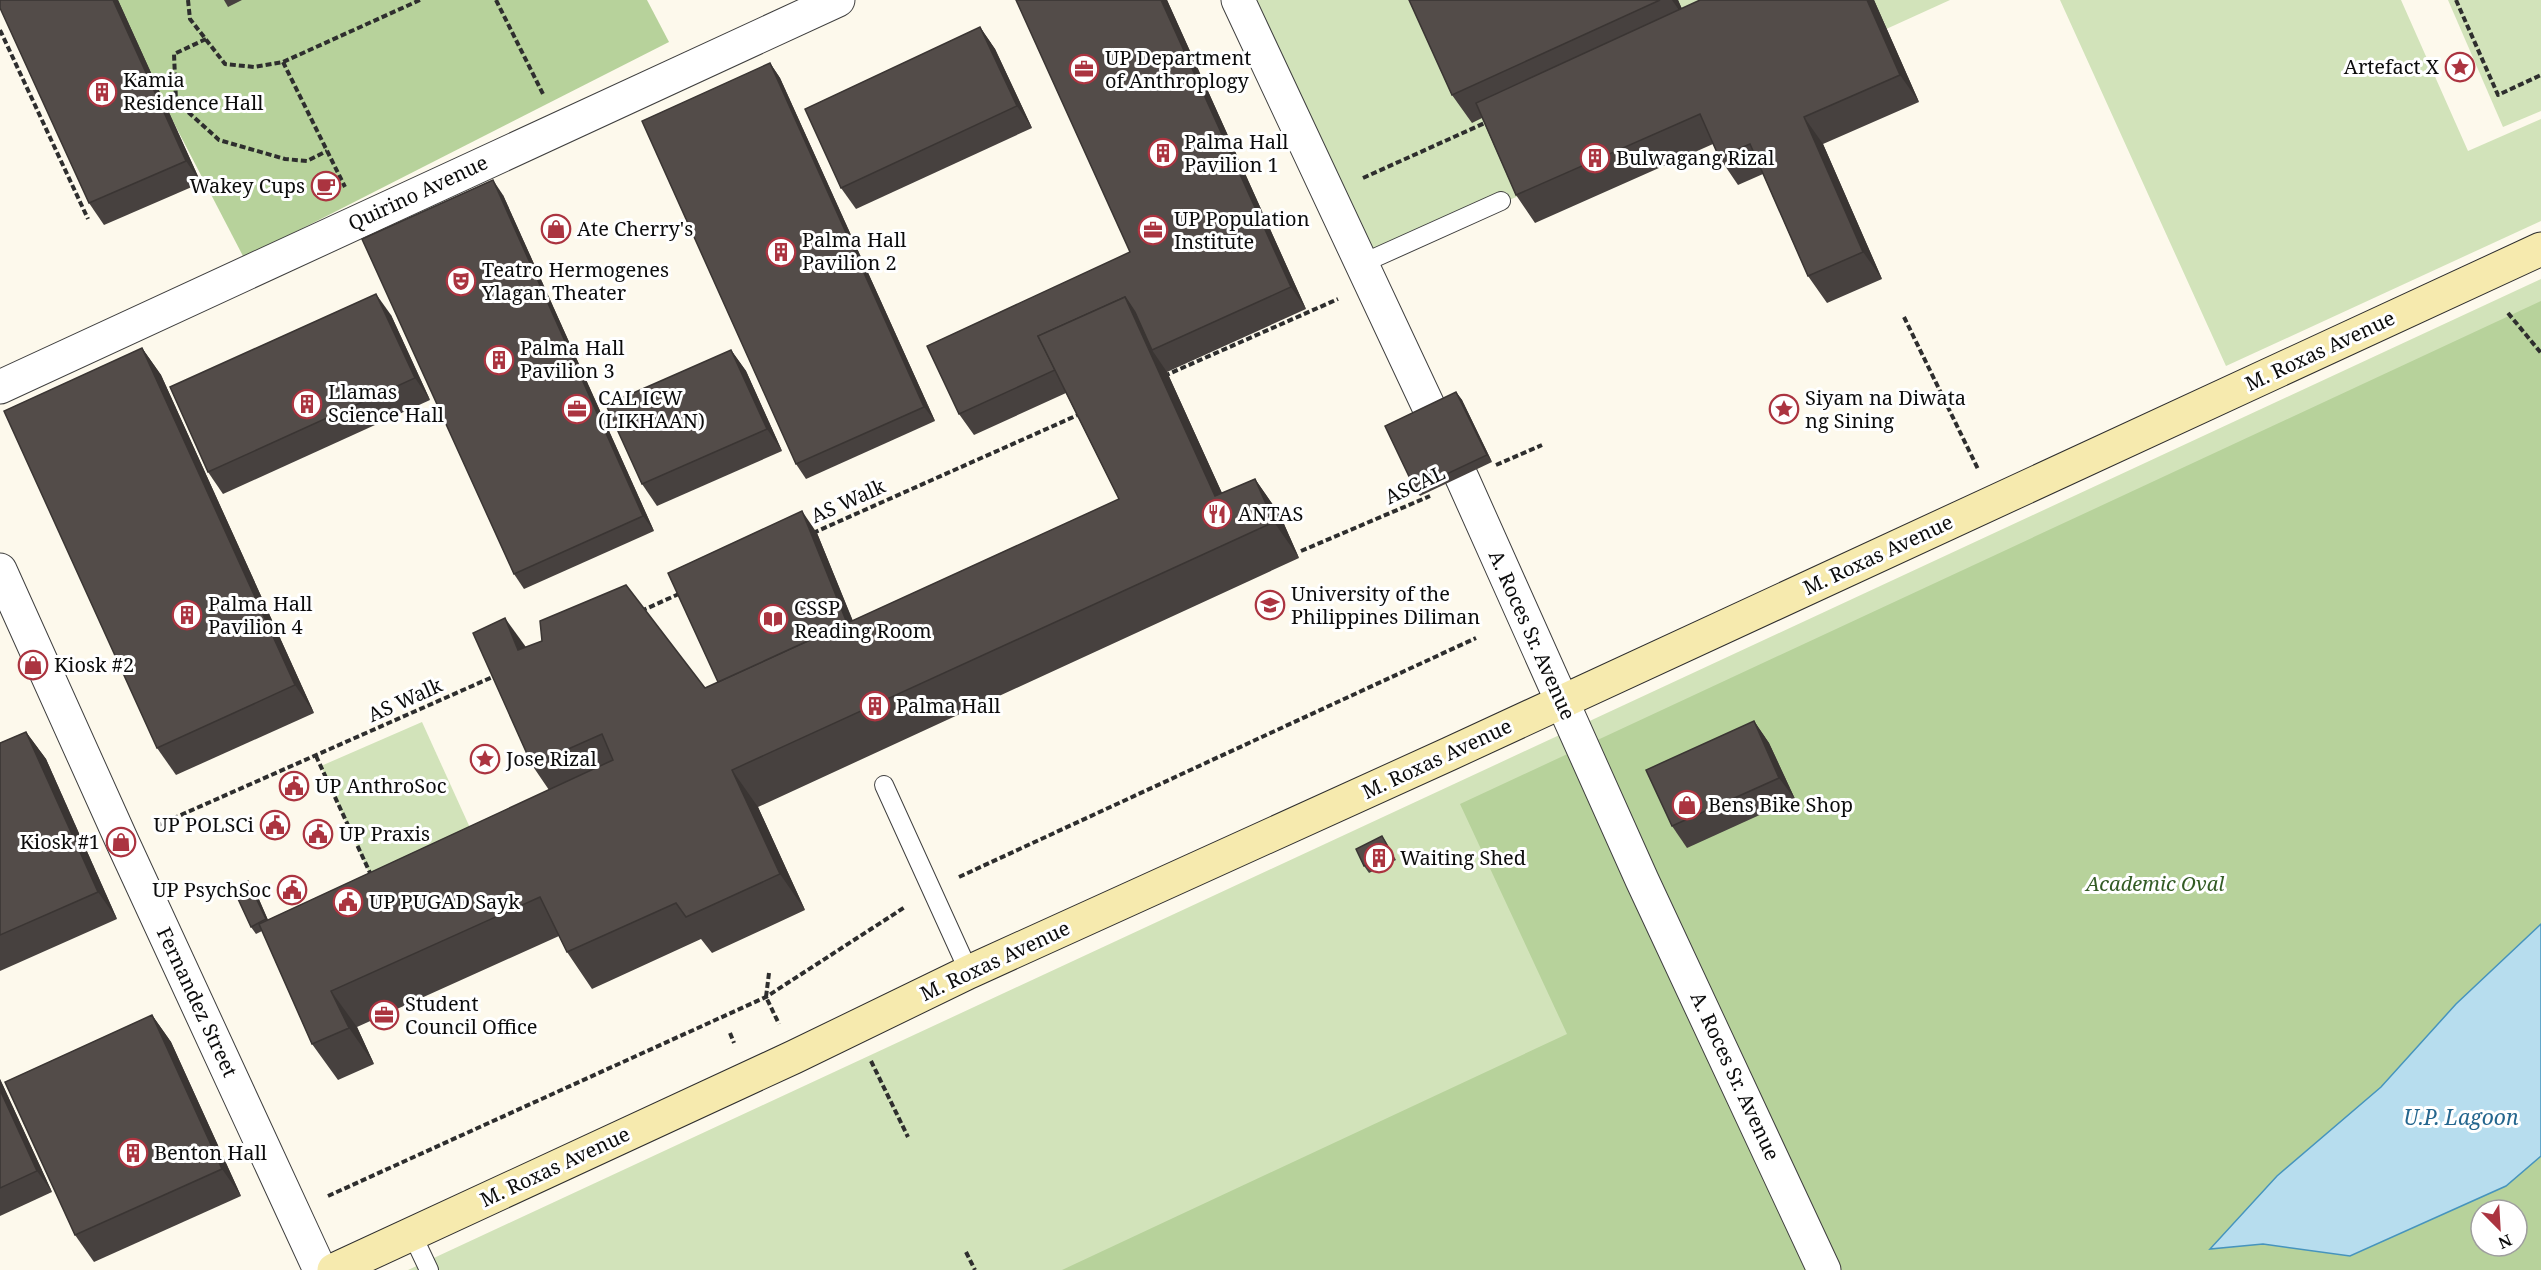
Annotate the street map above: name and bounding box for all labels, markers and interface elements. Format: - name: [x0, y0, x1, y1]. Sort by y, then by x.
- place label: UP Department of Anthroplogy: [1105, 44, 1251, 94]
- place icon: Artefact X: [2444, 51, 2476, 83]
- office icon: UP Department of Anthroplogy: [1068, 53, 1100, 85]
- place label: Artefact X: [2344, 53, 2440, 80]
- place label: Kamia Residence Hall: [123, 66, 263, 116]
- building icon: Kamia Residence Hall: [86, 76, 118, 108]
- place label: Palma Hall Pavilion 1: [1184, 128, 1288, 178]
- building icon: Palma Hall Pavilion 1: [1147, 137, 1179, 169]
- building icon: Bulwagang Rizal: [1579, 142, 1611, 174]
- place label: Bulwagang Rizal: [1616, 144, 1775, 171]
- street label: Quirino Avenue: [344, 148, 492, 237]
- cafe icon: Wakey Cups: [310, 170, 342, 202]
- place label: Wakey Cups: [189, 172, 305, 199]
- place label: UP Population Institute: [1174, 205, 1310, 255]
- shop icon: Ate Cherry's: [540, 213, 572, 245]
- office icon: UP Population Institute: [1137, 214, 1169, 246]
- place label: Ate Cherry's: [577, 215, 693, 242]
- place label: Palma Hall Pavilion 2: [802, 226, 906, 276]
- building icon: Palma Hall Pavilion 2: [765, 236, 797, 268]
- place label: Teatro Hermogenes Ylagan Theater: [481, 256, 669, 306]
- theatre icon: Teatro Hermogenes Ylagan Theater: [445, 265, 477, 297]
- street label: M. Roxas Avenue: [2241, 304, 2399, 397]
- place label: Palma Hall Pavilion 3: [520, 334, 624, 384]
- building icon: Palma Hall Pavilion 3: [483, 344, 515, 376]
- place label: Llamas Science Hall: [328, 378, 444, 428]
- place label: CAL ICW (LIKHAAN): [598, 384, 705, 434]
- place label: Siyam na Diwata ng Sining: [1805, 384, 1966, 434]
- building icon: Llamas Science Hall: [291, 388, 323, 420]
- office icon: CAL ICW (LIKHAAN): [561, 393, 593, 425]
- place icon: Siyam na Diwata ng Sining: [1768, 393, 1800, 425]
- street label: ASCAL: [1380, 459, 1449, 510]
- street label: AS Walk: [806, 472, 890, 529]
- restaurant icon: ANTAS: [1201, 498, 1233, 530]
- place label: ANTAS: [1238, 500, 1303, 527]
- street label: M. Roxas Avenue: [1799, 508, 1957, 601]
- street label: A. Roces Sr. Avenue: [1483, 546, 1582, 724]
- place label: University of the Philippines Diliman: [1291, 580, 1480, 630]
- school or university icon: University of the Philippines Diliman: [1254, 589, 1286, 621]
- place label: Palma Hall Pavilion 4: [208, 590, 312, 640]
- place label: CSSP Reading Room: [794, 594, 932, 644]
- building icon: Palma Hall Pavilion 4: [171, 599, 203, 631]
- library icon: CSSP Reading Room: [757, 603, 789, 635]
- shop icon: Kiosk #2: [17, 649, 49, 681]
- place label: Kiosk #2: [54, 651, 134, 678]
- street label: AS Walk: [363, 671, 447, 728]
- building icon: Palma Hall: [859, 690, 891, 722]
- place label: Palma Hall: [896, 692, 1000, 719]
- street label: M. Roxas Avenue: [1358, 712, 1516, 805]
- place icon: Jose Rizal: [469, 743, 501, 775]
- place label: Jose Rizal: [505, 745, 597, 772]
- public building icon: UP AnthroSoc: [278, 770, 310, 802]
- place label: UP AnthroSoc: [315, 772, 447, 799]
- shop icon: Bens Bike Shop: [1671, 789, 1703, 821]
- place label: Bens Bike Shop: [1708, 791, 1853, 818]
- public building icon: UP POLSCi: [259, 809, 291, 841]
- place label: UP POLSCi: [153, 811, 255, 838]
- public building icon: UP Praxis: [302, 818, 334, 850]
- place label: UP Praxis: [339, 820, 430, 847]
- shop icon: Kiosk #1: [105, 826, 137, 858]
- place label: Kiosk #1: [20, 828, 100, 855]
- building icon: Waiting Shed: [1363, 842, 1395, 874]
- place label: Waiting Shed: [1400, 844, 1526, 871]
- park label: Academic Oval: [2084, 870, 2224, 897]
- public building icon: UP PsychSoc: [276, 874, 308, 906]
- place label: UP PsychSoc: [152, 876, 271, 903]
- public building icon: UP PUGAD Sayk: [332, 886, 364, 918]
- place label: UP PUGAD Sayk: [369, 888, 520, 915]
- street label: M. Roxas Avenue: [916, 914, 1074, 1007]
- street label: Fernandez Street: [151, 923, 244, 1081]
- street label: A. Roces Sr. Avenue: [1685, 987, 1786, 1164]
- place label: Student Council Office: [405, 990, 537, 1040]
- office icon: Student Council Office: [368, 999, 400, 1031]
- water label: U.P. Lagoon: [2404, 1103, 2519, 1131]
- street label: M. Roxas Avenue: [476, 1120, 634, 1213]
- building icon: Benton Hall: [117, 1137, 149, 1169]
- place label: Benton Hall: [154, 1139, 267, 1166]
- north arrow: [2469, 1198, 2529, 1258]
- text: N: [2495, 1229, 2515, 1254]

